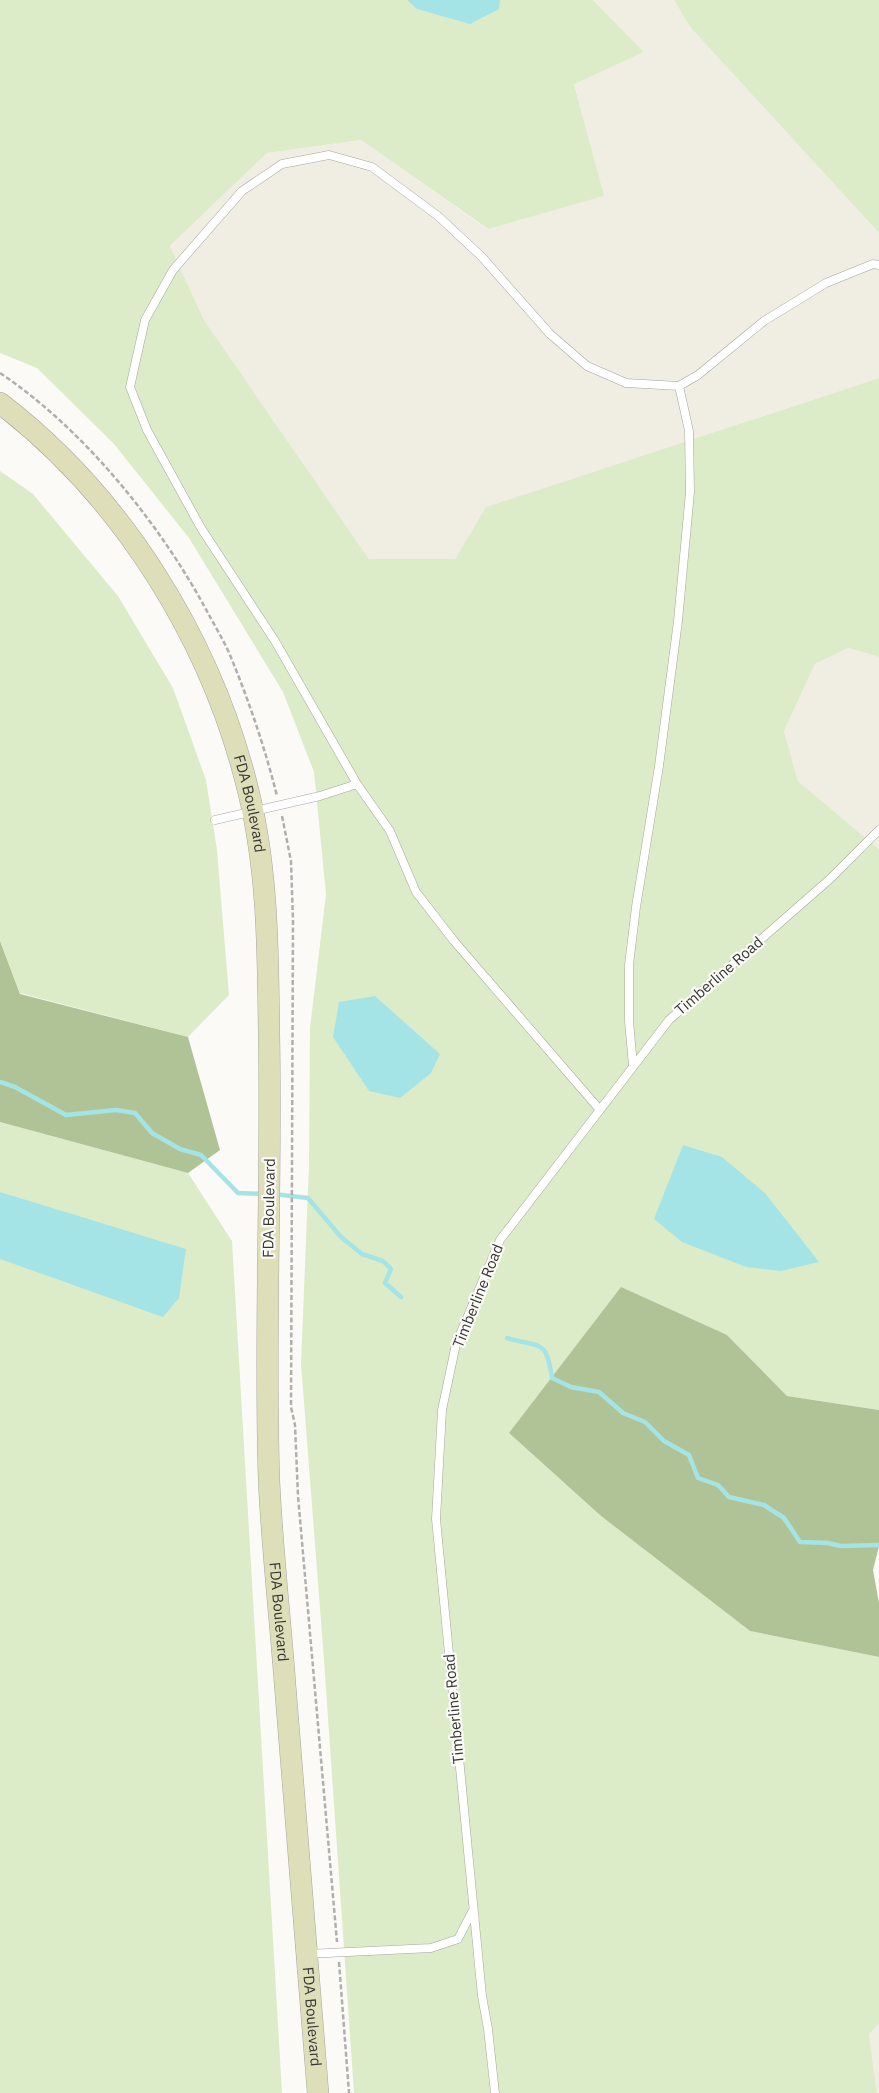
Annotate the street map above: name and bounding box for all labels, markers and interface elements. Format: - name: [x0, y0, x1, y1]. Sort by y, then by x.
- street label: FDA Boulevard: [230, 752, 270, 854]
- street label: Timberline Road: [671, 932, 767, 1019]
- street label: FDA Boulevard: [258, 1158, 279, 1258]
- street label: Timberline Road: [448, 1241, 507, 1351]
- street label: FDA Boulevard: [266, 1561, 293, 1662]
- street label: Timberline Road: [439, 1653, 468, 1765]
- street label: FDA Boulevard: [299, 1966, 326, 2067]

